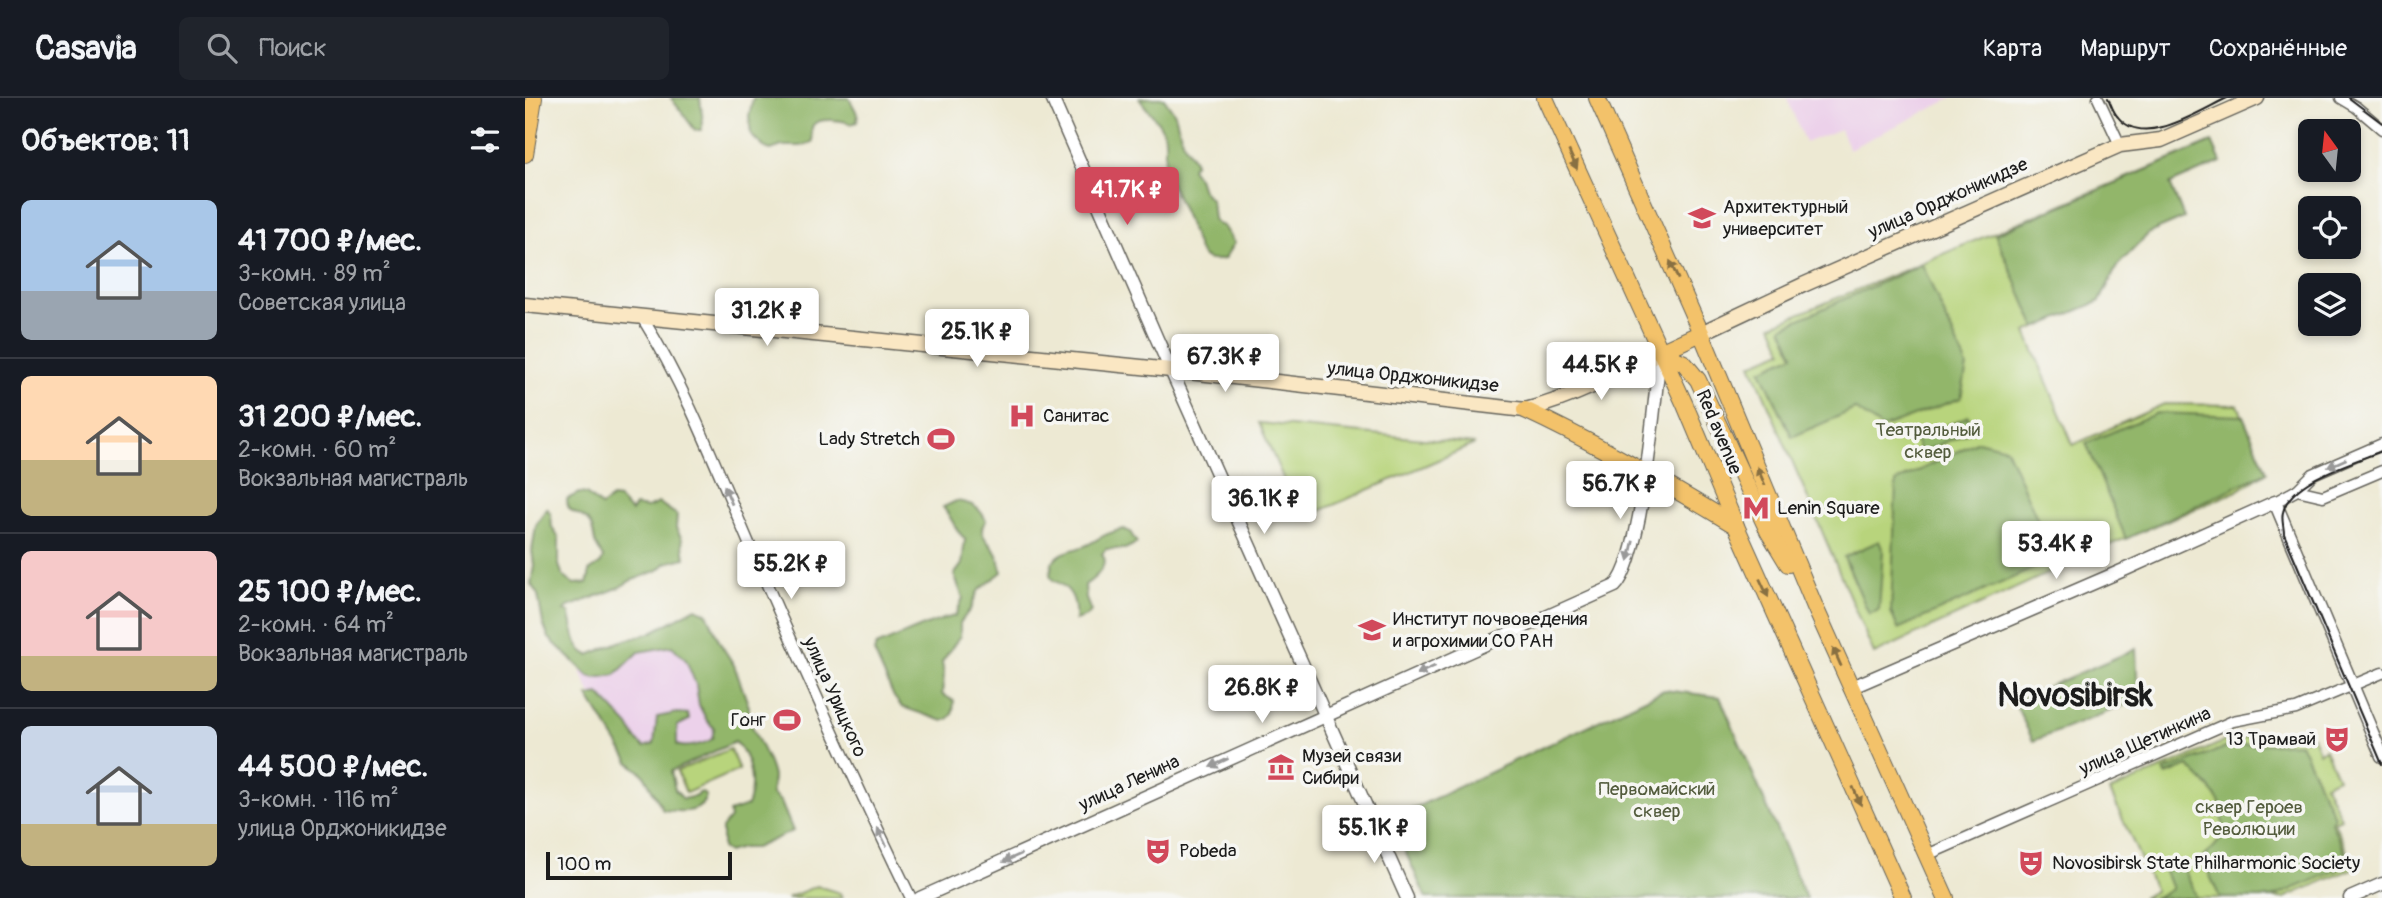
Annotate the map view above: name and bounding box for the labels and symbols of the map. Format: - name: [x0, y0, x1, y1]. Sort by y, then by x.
- north arrow: [2298, 119, 2361, 182]
- one-way arrow: [1567, 150, 1579, 170]
- street label: улица Орджоникидзе: [1863, 152, 2032, 244]
- pin: 41.7K ₽: [1062, 167, 1192, 227]
- place label: Архитектурный университет: [1722, 195, 1848, 241]
- school or university icon: Архитектурный университет: [1687, 203, 1717, 233]
- one-way arrow: [1668, 260, 1679, 281]
- pin: 31.2K ₽: [702, 288, 832, 348]
- pin: 25.1K ₽: [912, 310, 1042, 369]
- pin: 67.3K ₽: [1160, 334, 1290, 394]
- pin: 44.5K ₽: [1536, 342, 1666, 402]
- street label: улица Орджоникидзе: [1325, 356, 1501, 398]
- street label: Red avenue: [1690, 386, 1748, 479]
- hospital icon: Санитас: [1007, 401, 1037, 431]
- place label: Санитас: [1043, 404, 1110, 428]
- park label: Театральный сквер: [1875, 418, 1981, 464]
- sports icon: Lady Stretch: [926, 424, 956, 454]
- place label: Lady Stretch: [818, 427, 920, 451]
- one-way arrow: [2326, 458, 2347, 469]
- pin: 56.7K ₽: [1555, 462, 1685, 521]
- one-way arrow: [1755, 465, 1766, 486]
- pin: 36.1K ₽: [1199, 476, 1329, 536]
- one-way arrow: [722, 485, 733, 506]
- metro station icon: Lenin Square: [1741, 493, 1771, 523]
- place label: Lenin Square: [1777, 496, 1880, 520]
- pin: 53.4K ₽: [1991, 522, 2121, 581]
- one-way arrow: [1626, 540, 1637, 562]
- pin: 55.2K ₽: [726, 542, 856, 601]
- one-way arrow: [1758, 578, 1770, 598]
- place label: Институт почвоведения и агрохимии СО РАН: [1393, 607, 1588, 653]
- school or university icon: Институт почвоведения и агрохимии СО РАН: [1357, 615, 1387, 645]
- street label: улица Урицкого: [797, 632, 872, 761]
- one-way arrow: [1831, 647, 1842, 668]
- one-way arrow: [1416, 664, 1436, 676]
- pin: 26.8K ₽: [1197, 666, 1327, 725]
- district label: Novosibirsk: [1997, 675, 2153, 716]
- street label: улица Щетинкина: [2074, 701, 2215, 781]
- sports icon: Гонг: [772, 705, 802, 735]
- place label: Гонг: [731, 708, 767, 732]
- theatre icon: 13 Трамвай: [2322, 724, 2352, 754]
- place label: 13 Трамвай: [2226, 727, 2316, 751]
- place label: Музей связи Сибири: [1302, 744, 1402, 790]
- street label: улица Ленина: [1074, 749, 1183, 817]
- museum icon: Музей связи Сибири: [1266, 752, 1296, 782]
- one-way arrow: [1208, 758, 1229, 769]
- park label: Первомайский сквер: [1599, 777, 1715, 823]
- one-way arrow: [1852, 785, 1863, 806]
- park label: сквер Героев Революции: [2195, 795, 2303, 841]
- pin: 55.1K ₽: [1309, 806, 1439, 865]
- one-way arrow: [876, 827, 887, 847]
- theatre icon: Pobeda: [1143, 836, 1173, 866]
- place label: Pobeda: [1179, 839, 1237, 863]
- theatre icon: Novosibirsk State Philharmonic Society: [2016, 848, 2046, 878]
- scale bar: [546, 849, 731, 881]
- place label: Novosibirsk State Philharmonic Society: [2052, 851, 2360, 875]
- one-way arrow: [1002, 852, 1022, 864]

